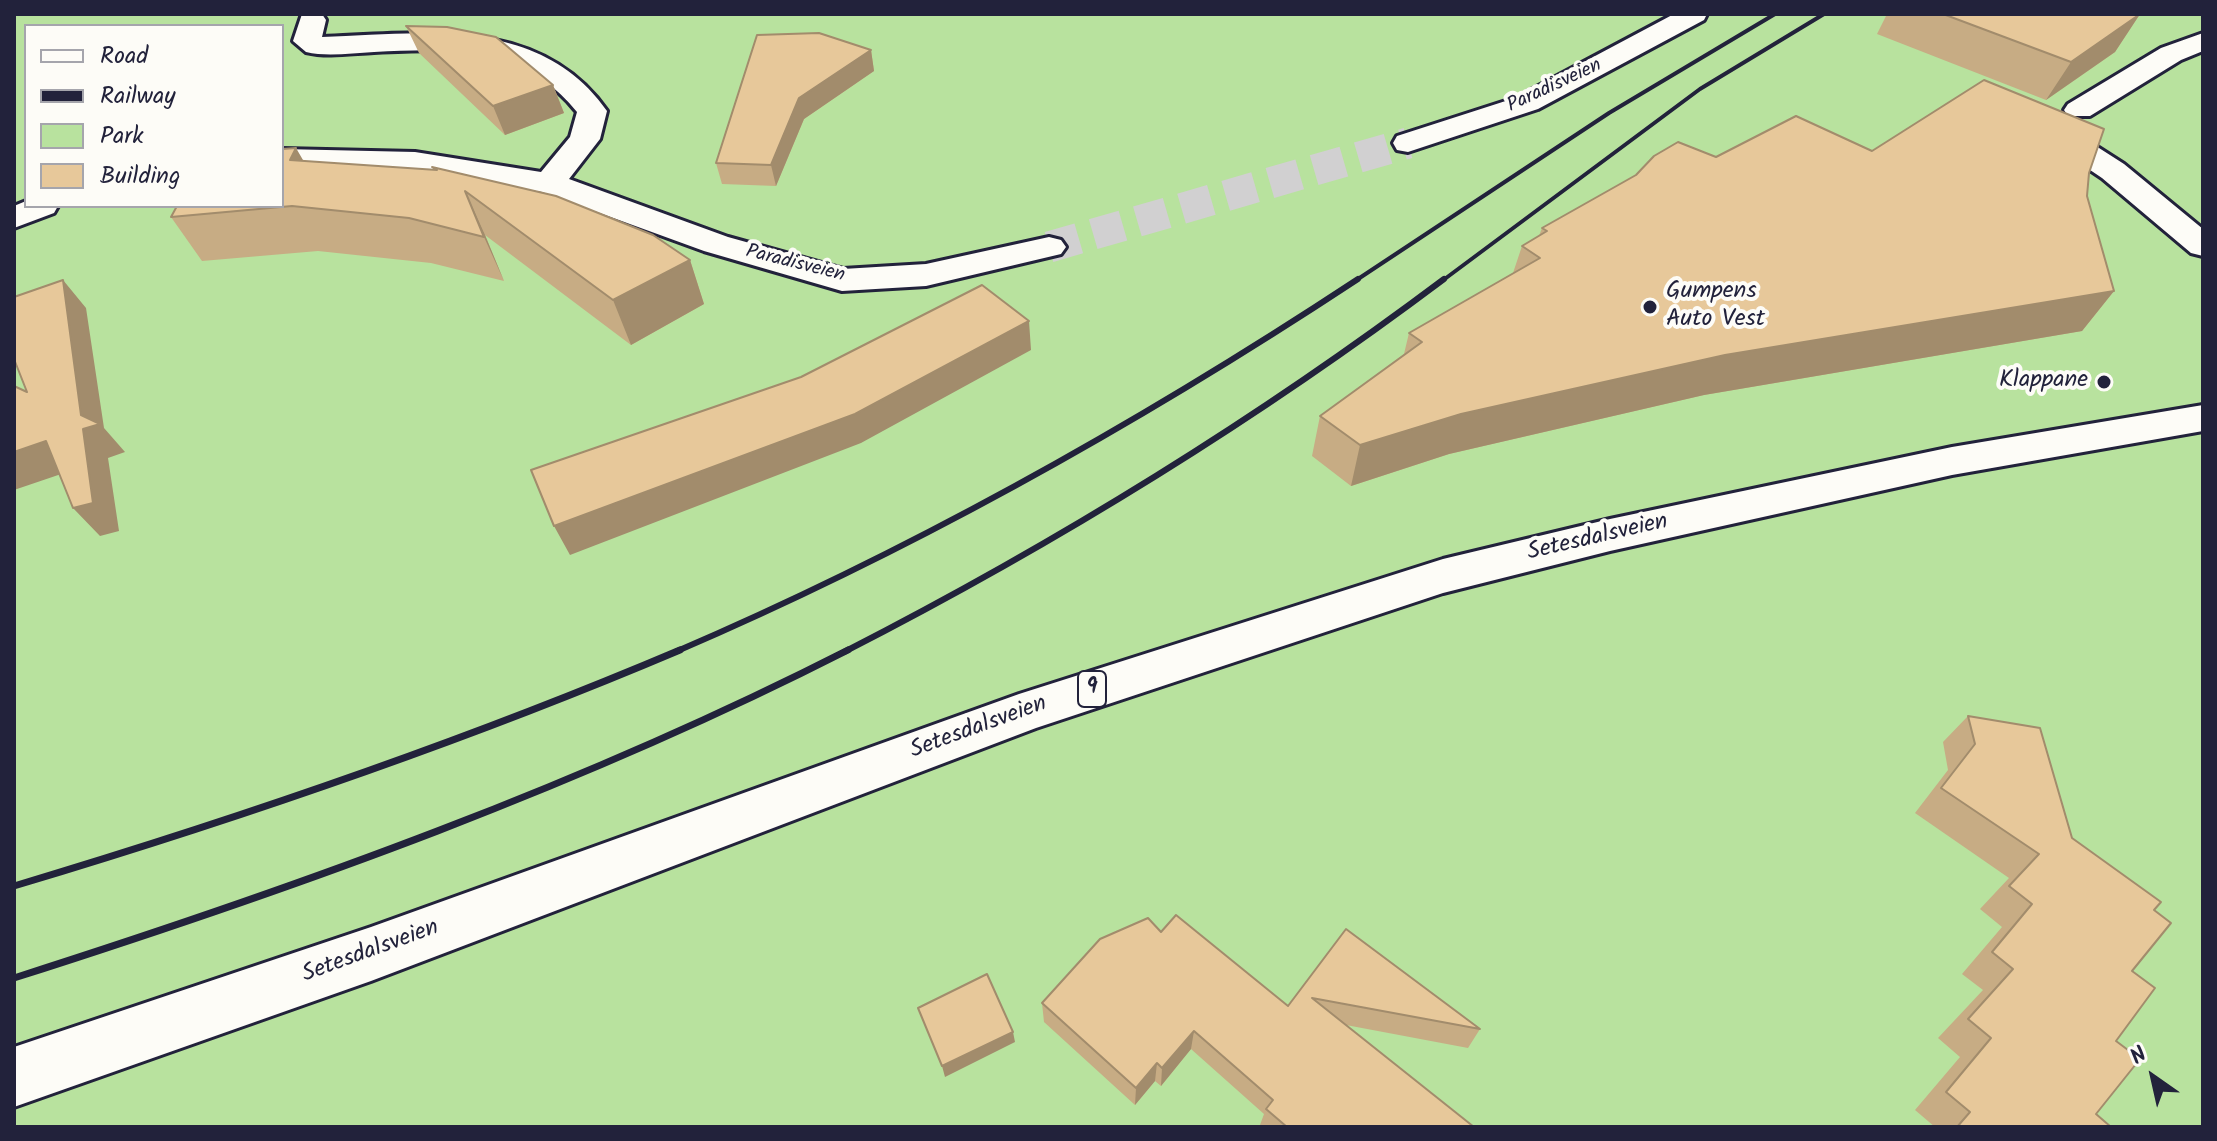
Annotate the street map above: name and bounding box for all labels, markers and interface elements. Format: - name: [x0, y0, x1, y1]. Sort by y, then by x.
- legend: [24, 24, 284, 208]
- text: Road: [100, 37, 148, 76]
- street label: Paradisveien: [1504, 55, 1606, 119]
- text: Railway: [100, 77, 176, 116]
- text: Park: [100, 117, 144, 156]
- text: Building: [100, 157, 180, 196]
- street label: Paradisveien: [743, 241, 847, 289]
- place label: Gumpens Auto Vest: [1666, 279, 1765, 335]
- marker: Gumpens Auto Vest: [1641, 298, 1659, 316]
- place label: Klappane: [1999, 368, 2088, 396]
- marker: Klappane: [2095, 373, 2113, 391]
- street label: Setesdalsveien: [1525, 509, 1671, 569]
- road number: 9: [1078, 671, 1106, 707]
- street label: Setesdalsveien: [907, 691, 1051, 767]
- street label: Setesdalsveien: [299, 915, 443, 991]
- north arrow: [2113, 1037, 2193, 1117]
- text: N: [2124, 1038, 2155, 1075]

